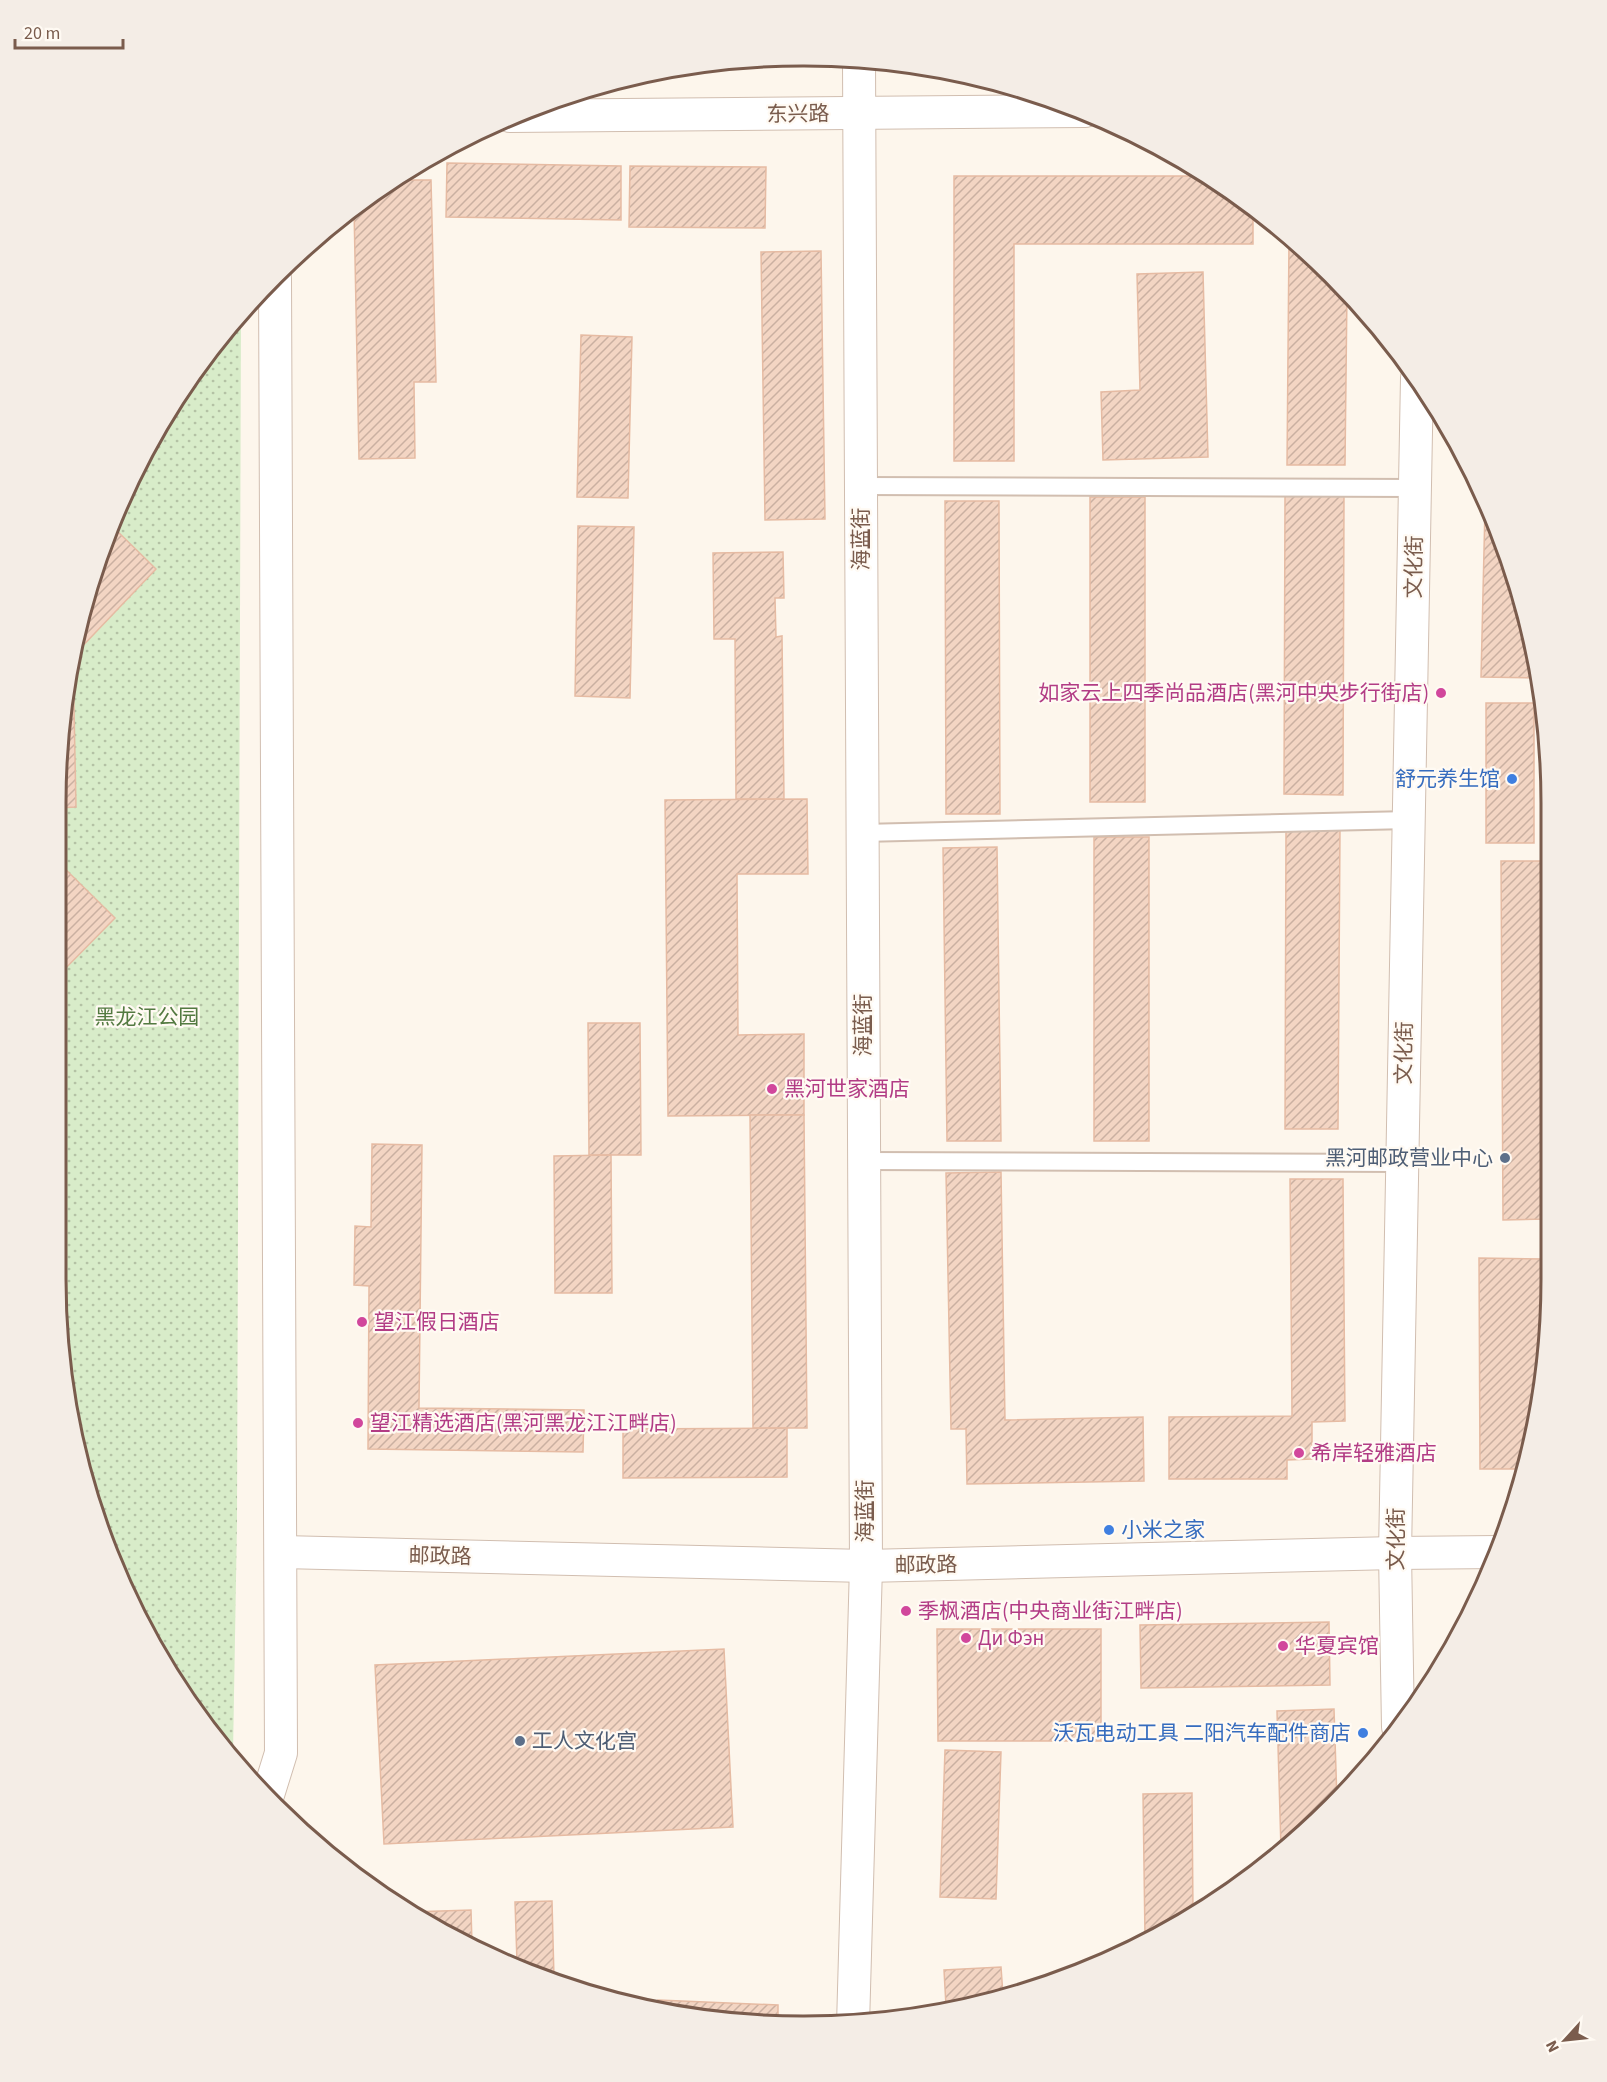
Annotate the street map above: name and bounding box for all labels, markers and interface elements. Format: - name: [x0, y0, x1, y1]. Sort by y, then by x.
- scale bar: [15, 12, 123, 50]
- text: 20 m: [24, 21, 60, 46]
- street label: 东兴路: [766, 98, 830, 130]
- street label: 海蓝街: [846, 508, 876, 571]
- street label: 文化街: [1398, 535, 1430, 599]
- place label: 如家云上四季尚品酒店(黑河中央步行街店): [1038, 678, 1429, 708]
- marker: 如家云上四季尚品酒店(黑河中央步行街店): [1434, 686, 1448, 700]
- place label: 舒元养生馆: [1395, 764, 1500, 794]
- marker: 舒元养生馆: [1505, 772, 1519, 786]
- street label: 海蓝街: [848, 994, 878, 1057]
- park label: 黑龙江公园: [95, 1002, 200, 1032]
- street label: 文化街: [1388, 1021, 1420, 1085]
- place label: 黑河世家酒店: [784, 1074, 910, 1104]
- marker: 黑河世家酒店: [765, 1082, 779, 1096]
- place label: 黑河邮政营业中心: [1325, 1143, 1493, 1173]
- marker: 黑河邮政营业中心: [1498, 1151, 1512, 1165]
- place label: 望江假日酒店: [374, 1307, 500, 1337]
- marker: 望江假日酒店: [355, 1315, 369, 1329]
- place label: 望江精选酒店(黑河黑龙江江畔店): [370, 1408, 677, 1438]
- marker: 望江精选酒店(黑河黑龙江江畔店): [351, 1416, 365, 1430]
- place label: 希岸轻雅酒店: [1311, 1438, 1437, 1468]
- marker: 希岸轻雅酒店: [1292, 1446, 1306, 1460]
- street label: 海蓝街: [850, 1480, 880, 1543]
- street label: 文化街: [1381, 1508, 1411, 1571]
- place label: 小米之家: [1121, 1515, 1205, 1545]
- marker: 小米之家: [1102, 1523, 1116, 1537]
- street label: 邮政路: [408, 1540, 472, 1572]
- street label: 邮政路: [894, 1549, 958, 1581]
- place label: 季枫酒店(中央商业街江畔店): [918, 1596, 1183, 1626]
- marker: 季枫酒店(中央商业街江畔店): [899, 1604, 913, 1618]
- place label: Ди Фэн: [978, 1623, 1044, 1653]
- marker: Ди Фэн: [959, 1631, 973, 1645]
- place label: 华夏宾馆: [1295, 1631, 1379, 1661]
- marker: 华夏宾馆: [1276, 1639, 1290, 1653]
- place label: 沃瓦电动工具 二阳汽车配件商店: [1053, 1718, 1351, 1748]
- place label: 工人文化宫: [532, 1726, 637, 1756]
- marker: 沃瓦电动工具 二阳汽车配件商店: [1356, 1726, 1370, 1740]
- marker: 工人文化宫: [513, 1734, 527, 1748]
- north arrow: [1535, 2010, 1595, 2070]
- text: N: [1540, 2037, 1565, 2056]

